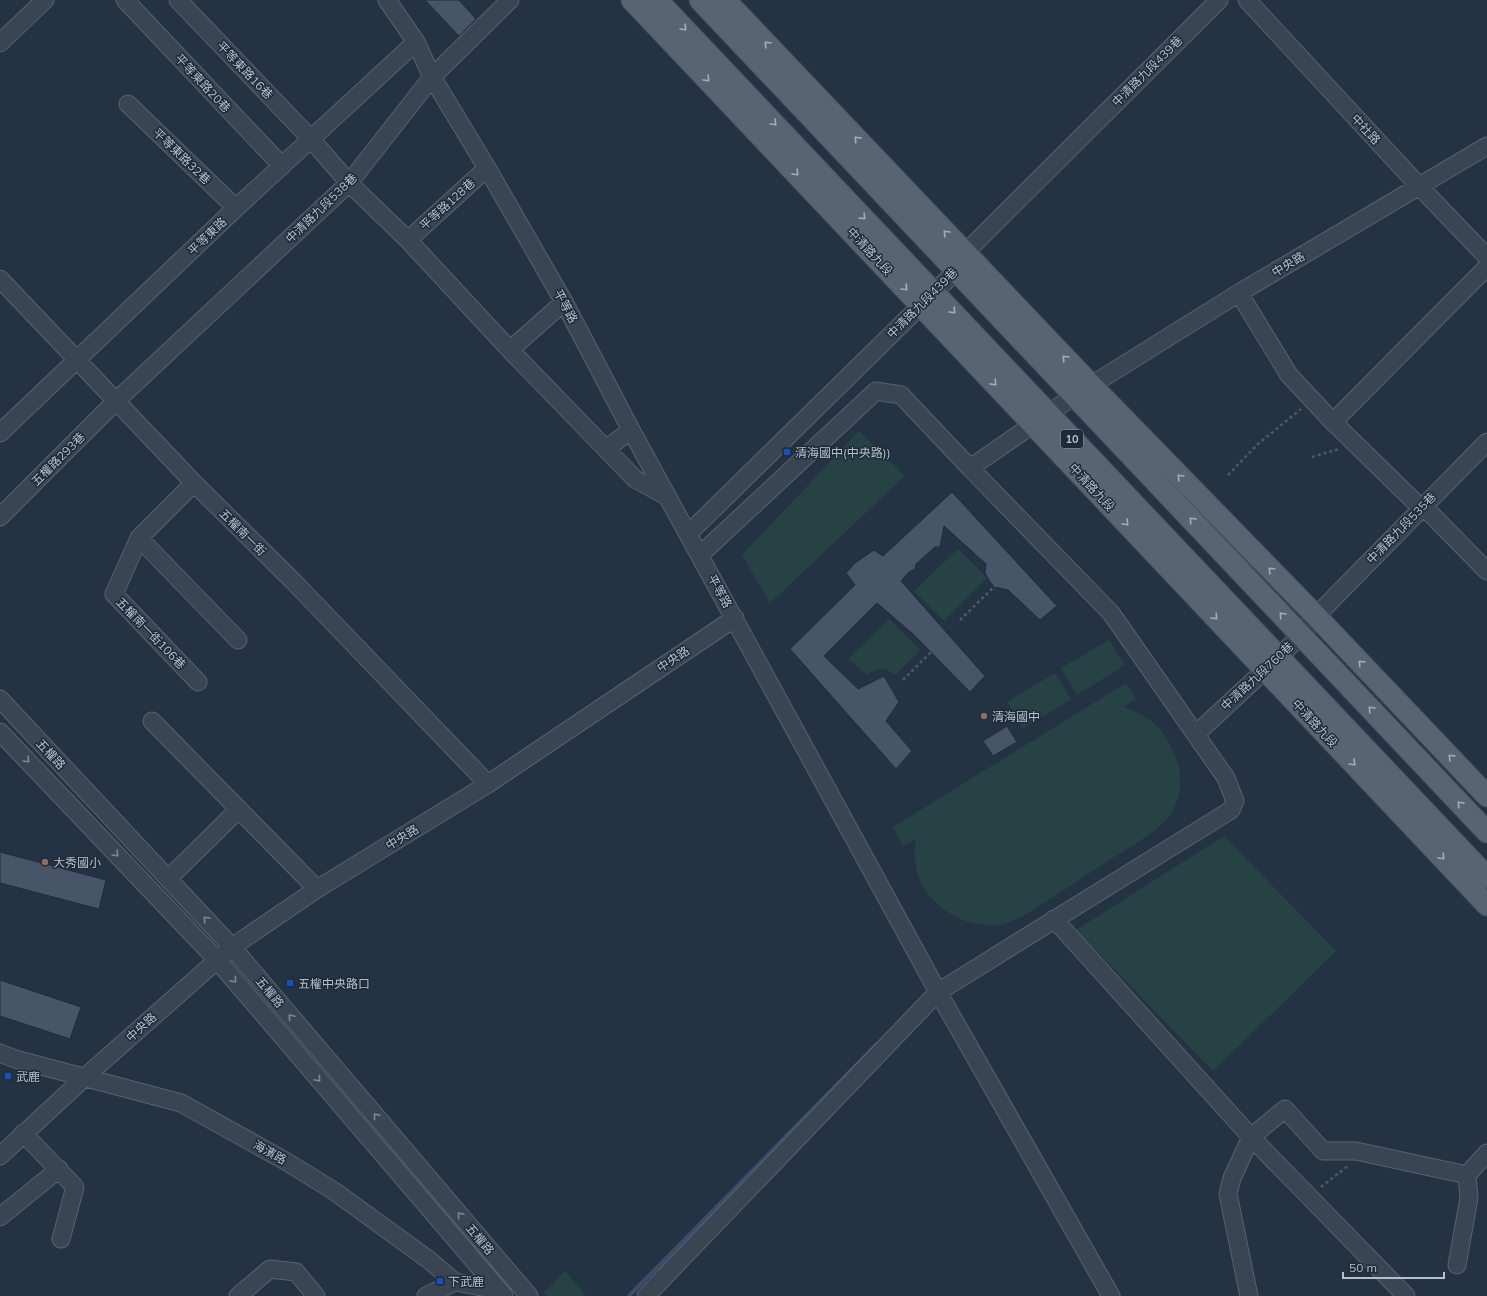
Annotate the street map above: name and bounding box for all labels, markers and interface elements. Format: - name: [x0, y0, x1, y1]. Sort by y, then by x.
- one-way arrow: [679, 23, 687, 31]
- street label: 中清路九段439巷: [1109, 33, 1185, 109]
- street label: 平等東路16巷: [214, 38, 276, 102]
- one-way arrow: [765, 41, 772, 49]
- street label: 平等東路20巷: [172, 51, 234, 115]
- one-way arrow: [702, 74, 710, 82]
- street label: 中社路: [1348, 111, 1384, 147]
- one-way arrow: [769, 118, 776, 125]
- street label: 平等東路32巷: [150, 125, 214, 187]
- one-way arrow: [854, 136, 862, 144]
- one-way arrow: [791, 168, 799, 176]
- street label: 中清路九段538巷: [282, 170, 360, 246]
- street label: 平等路128巷: [416, 175, 478, 233]
- one-way arrow: [858, 212, 866, 220]
- street label: 平等東路: [185, 214, 229, 258]
- street label: 中清路九段: [844, 224, 896, 278]
- one-way arrow: [944, 230, 951, 238]
- street label: 中央路: [1269, 248, 1307, 280]
- street label: 中清路九段439巷: [884, 265, 960, 341]
- one-way arrow: [900, 283, 908, 291]
- street label: 平等路: [551, 287, 581, 325]
- one-way arrow: [948, 306, 955, 314]
- one-way arrow: [1062, 355, 1070, 363]
- one-way arrow: [989, 378, 997, 386]
- street label: 五權路293巷: [28, 429, 88, 489]
- road number: 10: [1061, 430, 1083, 448]
- place label: 清海國中(中央路)): [795, 445, 890, 460]
- marker: 清海國中(中央路)): [782, 447, 792, 457]
- street label: 中清路九段: [1066, 460, 1118, 514]
- one-way arrow: [1177, 474, 1185, 482]
- street label: 中清路九段535巷: [1363, 489, 1439, 567]
- street label: 五權南一街: [216, 505, 270, 559]
- one-way arrow: [1121, 518, 1129, 526]
- one-way arrow: [1190, 518, 1197, 525]
- one-way arrow: [1268, 567, 1276, 575]
- street label: 平等路: [705, 572, 735, 610]
- street label: 五權南一街106巷: [113, 594, 189, 672]
- one-way arrow: [1279, 612, 1286, 620]
- one-way arrow: [1211, 613, 1218, 620]
- street label: 中清路九段760巷: [1218, 639, 1296, 713]
- street label: 中央路: [654, 643, 692, 675]
- one-way arrow: [1358, 660, 1366, 668]
- street label: 中清路九段: [1289, 696, 1341, 750]
- one-way arrow: [1368, 706, 1376, 714]
- place label: 清海國中: [992, 709, 1040, 724]
- marker: 清海國中: [979, 711, 989, 721]
- street label: 五權路: [33, 736, 69, 772]
- one-way arrow: [22, 755, 30, 763]
- one-way arrow: [1448, 755, 1455, 762]
- one-way arrow: [1348, 758, 1356, 766]
- one-way arrow: [1457, 801, 1465, 809]
- street label: 中央路: [383, 821, 421, 853]
- one-way arrow: [112, 849, 119, 857]
- one-way arrow: [1437, 852, 1445, 860]
- place label: 大秀國小: [53, 855, 101, 870]
- marker: 大秀國小: [40, 857, 50, 867]
- one-way arrow: [203, 916, 211, 924]
- street label: 五權路: [253, 973, 287, 1011]
- one-way arrow: [229, 975, 236, 983]
- place label: 五權中央路口: [298, 976, 370, 991]
- marker: 五權中央路口: [285, 978, 295, 988]
- street label: 中央路: [123, 1009, 159, 1045]
- one-way arrow: [289, 1014, 296, 1022]
- place label: 武鹿: [16, 1069, 40, 1084]
- marker: 武鹿: [3, 1071, 13, 1081]
- one-way arrow: [314, 1074, 321, 1081]
- one-way arrow: [373, 1114, 380, 1121]
- street label: 海濱路: [251, 1137, 289, 1167]
- one-way arrow: [457, 1213, 464, 1220]
- street label: 五權路: [463, 1220, 497, 1258]
- scale bar: [1343, 1254, 1444, 1280]
- text: 50 m: [1349, 1260, 1377, 1275]
- place label: 下武鹿: [448, 1274, 484, 1289]
- marker: 下武鹿: [435, 1276, 445, 1286]

